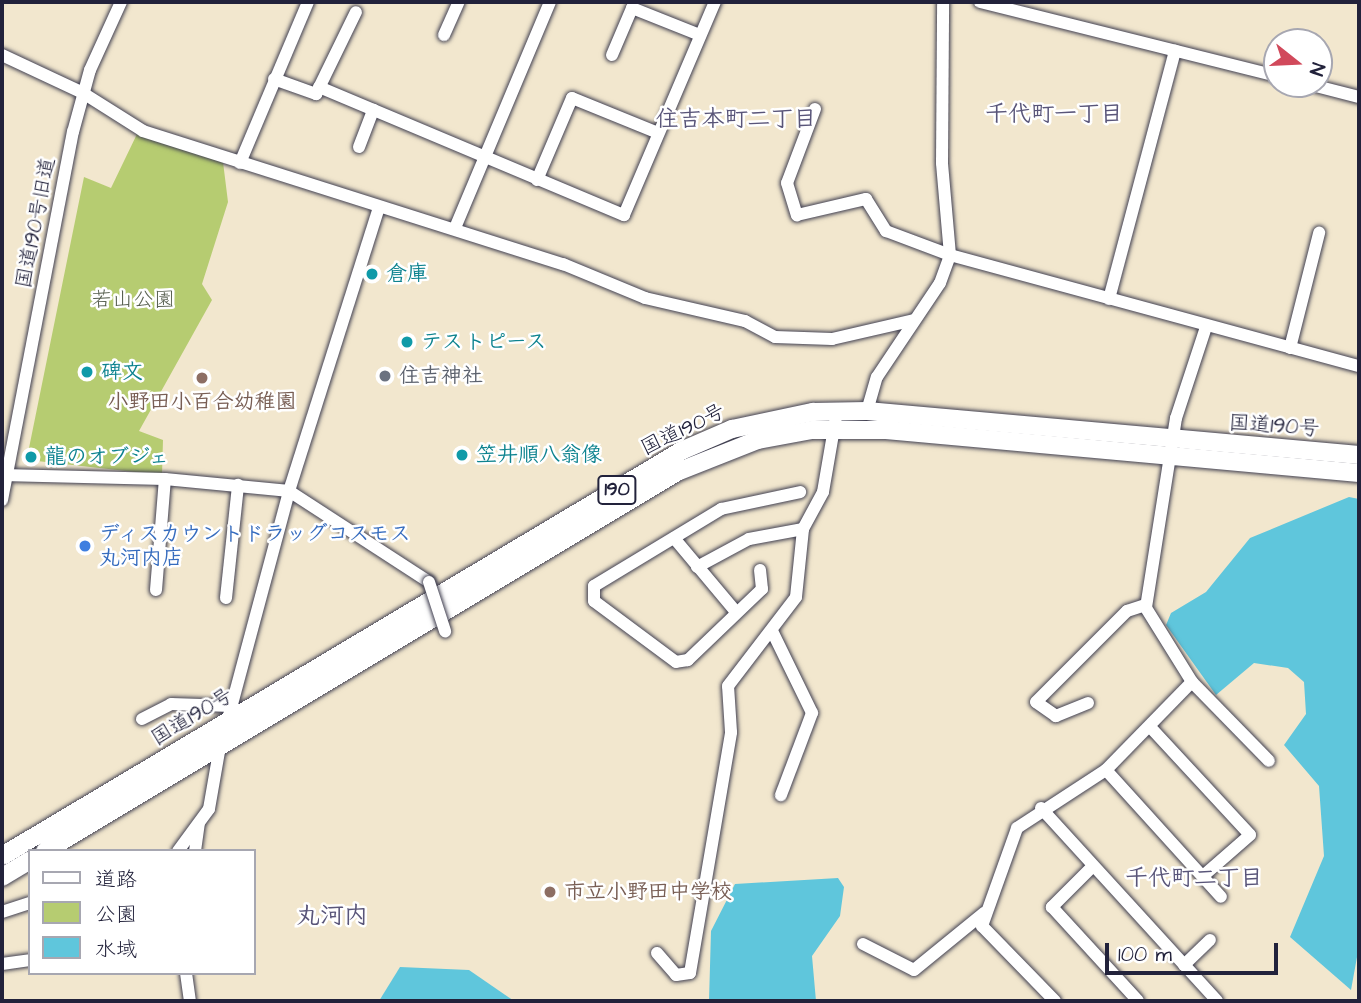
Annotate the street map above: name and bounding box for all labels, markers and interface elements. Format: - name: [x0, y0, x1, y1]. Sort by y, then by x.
- north arrow: [1263, 28, 1333, 98]
- text: N: [1302, 59, 1331, 79]
- district label: 千代町一丁目: [985, 100, 1123, 128]
- district label: 住吉本町二丁目: [656, 105, 816, 133]
- street label: 国道190号旧道: [11, 155, 61, 291]
- place label: 倉庫: [386, 261, 428, 287]
- marker: 倉庫: [364, 266, 380, 282]
- park label: 若山公園: [91, 287, 175, 313]
- place label: テストピース: [421, 329, 546, 355]
- marker: テストピース: [399, 334, 415, 350]
- place label: 碑文: [101, 359, 143, 385]
- place label: 住吉神社: [399, 363, 483, 389]
- marker: 碑文: [79, 364, 95, 380]
- marker: 住吉神社: [377, 368, 393, 384]
- marker: 小野田小百合幼稚園: [194, 370, 210, 386]
- place label: 小野田小百合幼稚園: [108, 389, 296, 415]
- street label: 国道190号: [637, 399, 729, 461]
- street label: 国道190号: [1228, 410, 1320, 442]
- place label: 笠井順八翁像: [476, 442, 602, 468]
- place label: 龍のオブジェ: [45, 444, 171, 470]
- marker: 笠井順八翁像: [454, 447, 470, 463]
- marker: 龍のオブジェ: [23, 449, 39, 465]
- road number: 190: [596, 475, 638, 505]
- place label: ディスカウントドラッグコスモス 丸河内店: [99, 521, 414, 571]
- marker: ディスカウントドラッグコスモス 丸河内店: [77, 538, 93, 554]
- street label: 国道190号: [147, 683, 237, 751]
- legend: [28, 849, 256, 975]
- district label: 千代町二丁目: [1125, 864, 1263, 892]
- text: 道路: [95, 865, 137, 894]
- place label: 市立小野田中学校: [564, 879, 732, 905]
- marker: 市立小野田中学校: [542, 884, 558, 900]
- text: 公園: [95, 900, 137, 929]
- district label: 丸河内: [296, 903, 368, 931]
- scale bar: [1109, 930, 1282, 974]
- text: 水域: [95, 935, 137, 964]
- text: 100 m: [1118, 940, 1172, 969]

